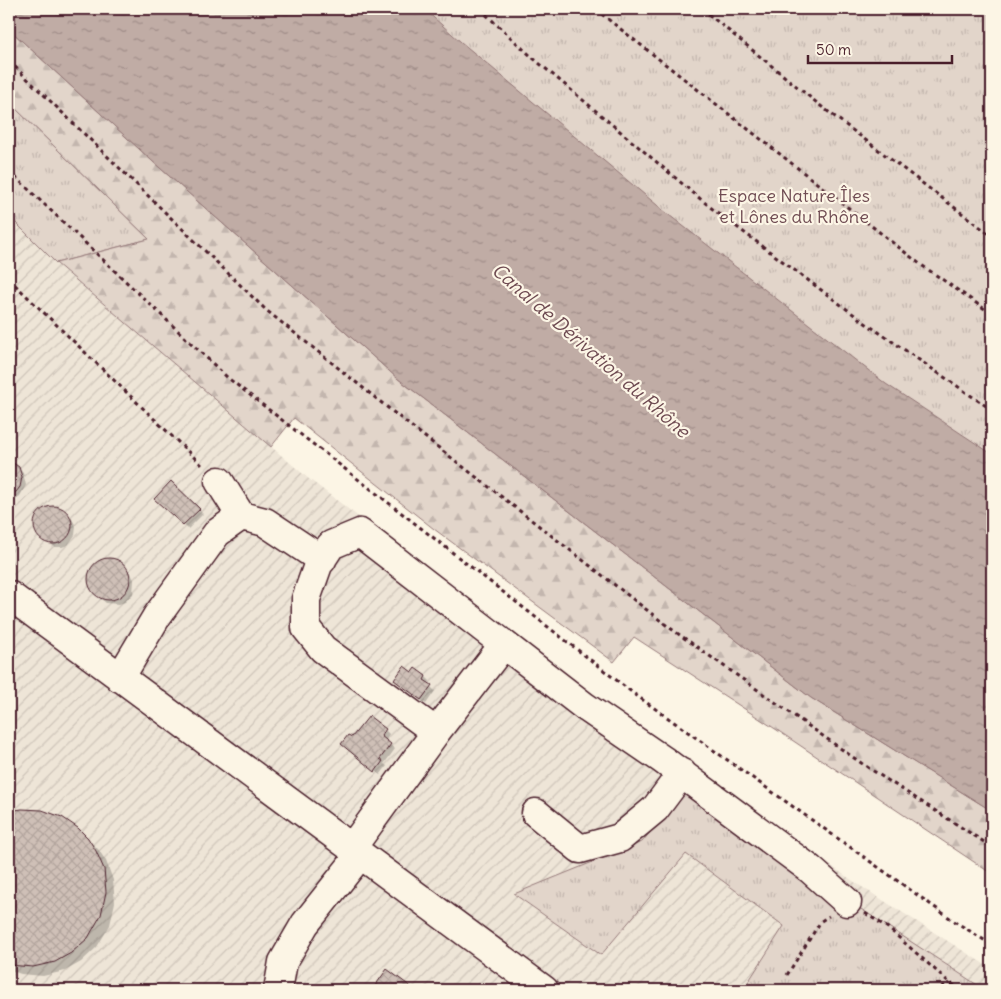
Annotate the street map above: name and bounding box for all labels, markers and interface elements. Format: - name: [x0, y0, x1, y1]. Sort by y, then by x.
- scale bar: [808, 32, 952, 64]
- text: 50 m: [816, 40, 851, 59]
- park label: Espace Nature Îles et Lônes du Rhône: [718, 184, 870, 228]
- water label: Canal de Dérivation du Rhône: [487, 258, 696, 444]

